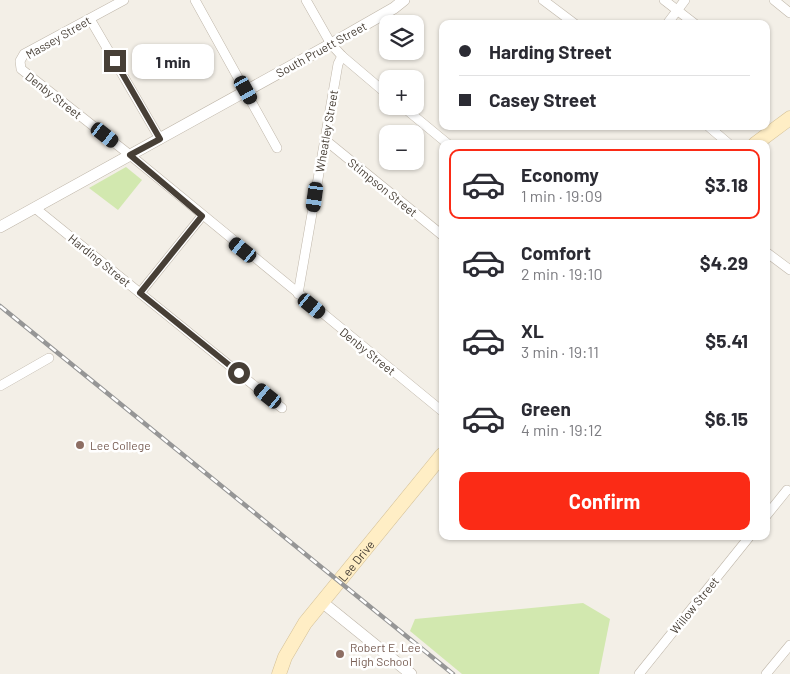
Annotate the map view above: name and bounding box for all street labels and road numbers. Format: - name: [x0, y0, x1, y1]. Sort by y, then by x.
- street label: Massey Street: [23, 13, 93, 61]
- street label: South Pruett Street: [273, 18, 369, 80]
- street label: Denby Street: [23, 69, 85, 121]
- street label: Wheatley Street: [312, 89, 340, 173]
- street label: Stimpson Street: [346, 155, 420, 219]
- street label: Harding Street: [66, 231, 134, 289]
- street label: Denby Street: [337, 324, 399, 378]
- street label: Lee Drive: [335, 537, 377, 584]
- street label: Willow Street: [667, 574, 721, 636]

